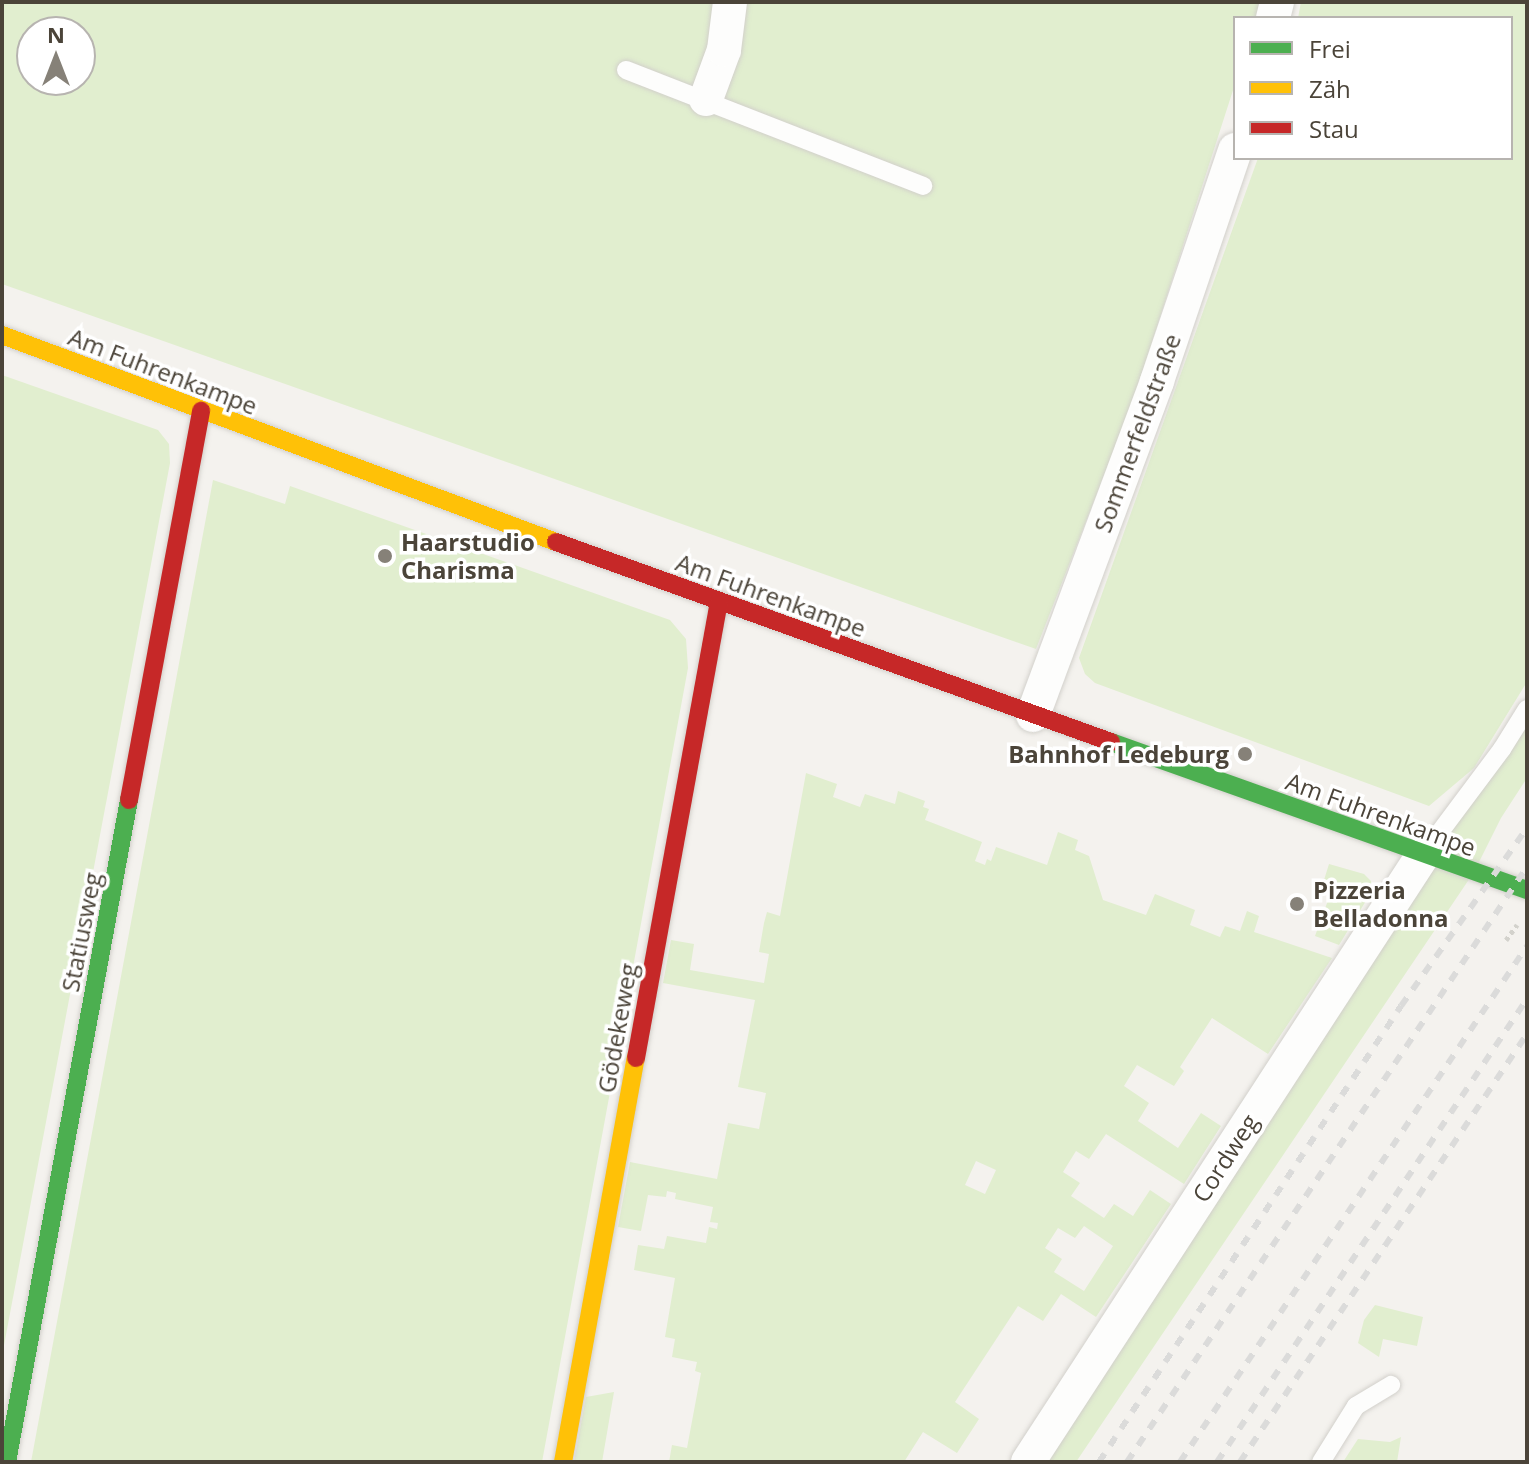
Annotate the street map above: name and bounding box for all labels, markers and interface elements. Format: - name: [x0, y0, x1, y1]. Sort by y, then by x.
- north arrow: [16, 16, 96, 96]
- legend: [1233, 16, 1513, 160]
- text: N: [47, 19, 65, 49]
- text: Frei: [1309, 32, 1351, 65]
- text: Zäh: [1309, 72, 1351, 105]
- text: Stau: [1309, 112, 1359, 145]
- street label: Am Fuhrenkampe: [65, 322, 261, 420]
- street label: Sommerfeldstraße: [1088, 330, 1186, 536]
- place label: Haarstudio Charisma: [401, 528, 535, 584]
- marker: Haarstudio Charisma: [376, 547, 394, 565]
- street label: Am Fuhrenkampe: [672, 547, 870, 643]
- place label: Bahnhof Ledeburg: [1008, 740, 1229, 768]
- marker: Bahnhof Ledeburg: [1236, 745, 1254, 763]
- street label: Am Fuhrenkampe: [1282, 766, 1480, 862]
- street label: Statiusweg: [55, 870, 107, 994]
- place label: Pizzeria Belladonna: [1313, 876, 1449, 932]
- marker: Pizzeria Belladonna: [1288, 895, 1306, 913]
- street label: Gödekeweg: [591, 961, 643, 1095]
- street label: Cordweg: [1186, 1109, 1264, 1207]

